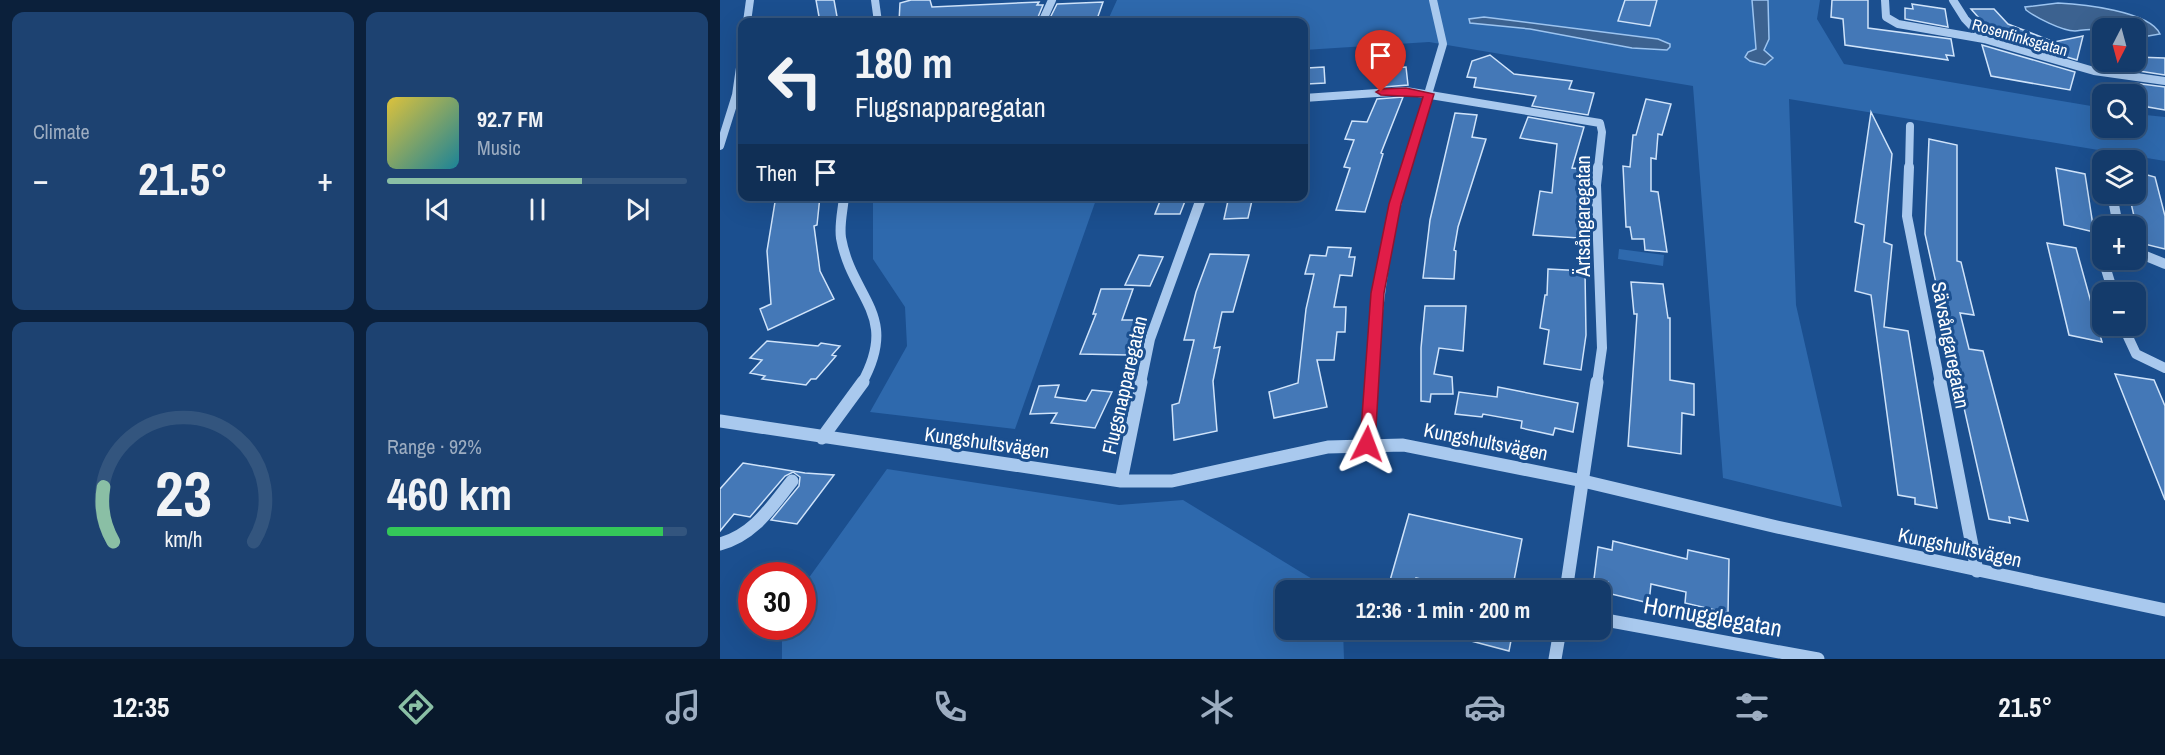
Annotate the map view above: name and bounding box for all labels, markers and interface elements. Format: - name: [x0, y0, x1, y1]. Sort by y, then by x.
- street label: Rosenfinksgatan: [1970, 13, 2070, 61]
- north arrow: [2092, 18, 2146, 72]
- map controls: [2092, 18, 2146, 336]
- pin: [1355, 30, 1406, 92]
- text: 180 m: [855, 35, 953, 91]
- icon: arrive: [1364, 39, 1397, 72]
- icon: left: [756, 42, 834, 120]
- button: search: [2092, 84, 2146, 138]
- text: Flugsnapparegatan: [855, 89, 1046, 125]
- text: 92.7 FM: [477, 104, 543, 134]
- text: Climate: [33, 118, 90, 145]
- text: Music: [477, 134, 521, 161]
- text: 21.5°: [138, 148, 228, 209]
- button: layers: [2092, 150, 2146, 204]
- street label: Ärtsångaregatan: [1569, 155, 1596, 278]
- icon: arrive: [809, 156, 842, 189]
- text: −: [33, 157, 49, 201]
- text: +: [317, 157, 333, 201]
- text: Then: [756, 158, 797, 188]
- icon: previous: [421, 193, 454, 226]
- icon: pause: [521, 193, 554, 226]
- icon: next: [621, 193, 654, 226]
- button: +: [2092, 216, 2146, 270]
- street label: Sävsångaregatan: [1925, 279, 1977, 411]
- button: −: [2092, 282, 2146, 336]
- street label: Flugsnapparegatan: [1095, 313, 1153, 457]
- position arrow: [1335, 412, 1399, 476]
- street label: Kungshultsvägen: [1422, 416, 1550, 466]
- street label: Kungshultsvägen: [923, 420, 1051, 464]
- text: Range · 92%: [387, 433, 482, 460]
- text: 23: [155, 451, 211, 535]
- text: 460 km: [387, 463, 512, 524]
- street label: Kungshultsvägen: [1896, 521, 2024, 573]
- text: km/h: [164, 525, 202, 554]
- speed limit sign: 30: [738, 562, 816, 640]
- street label: Hornugglegatan: [1641, 588, 1785, 644]
- text: 12:36 · 1 min · 200 m: [1356, 595, 1530, 625]
- icon: directions: [395, 686, 437, 728]
- icon: music: [662, 686, 704, 728]
- icon: phone: [929, 686, 971, 728]
- icon: climate: [1196, 686, 1238, 728]
- icon: car: [1464, 686, 1506, 728]
- icon: filters: [1731, 686, 1773, 728]
- text: 12:35: [113, 689, 169, 725]
- text: 21.5°: [1998, 689, 2052, 725]

